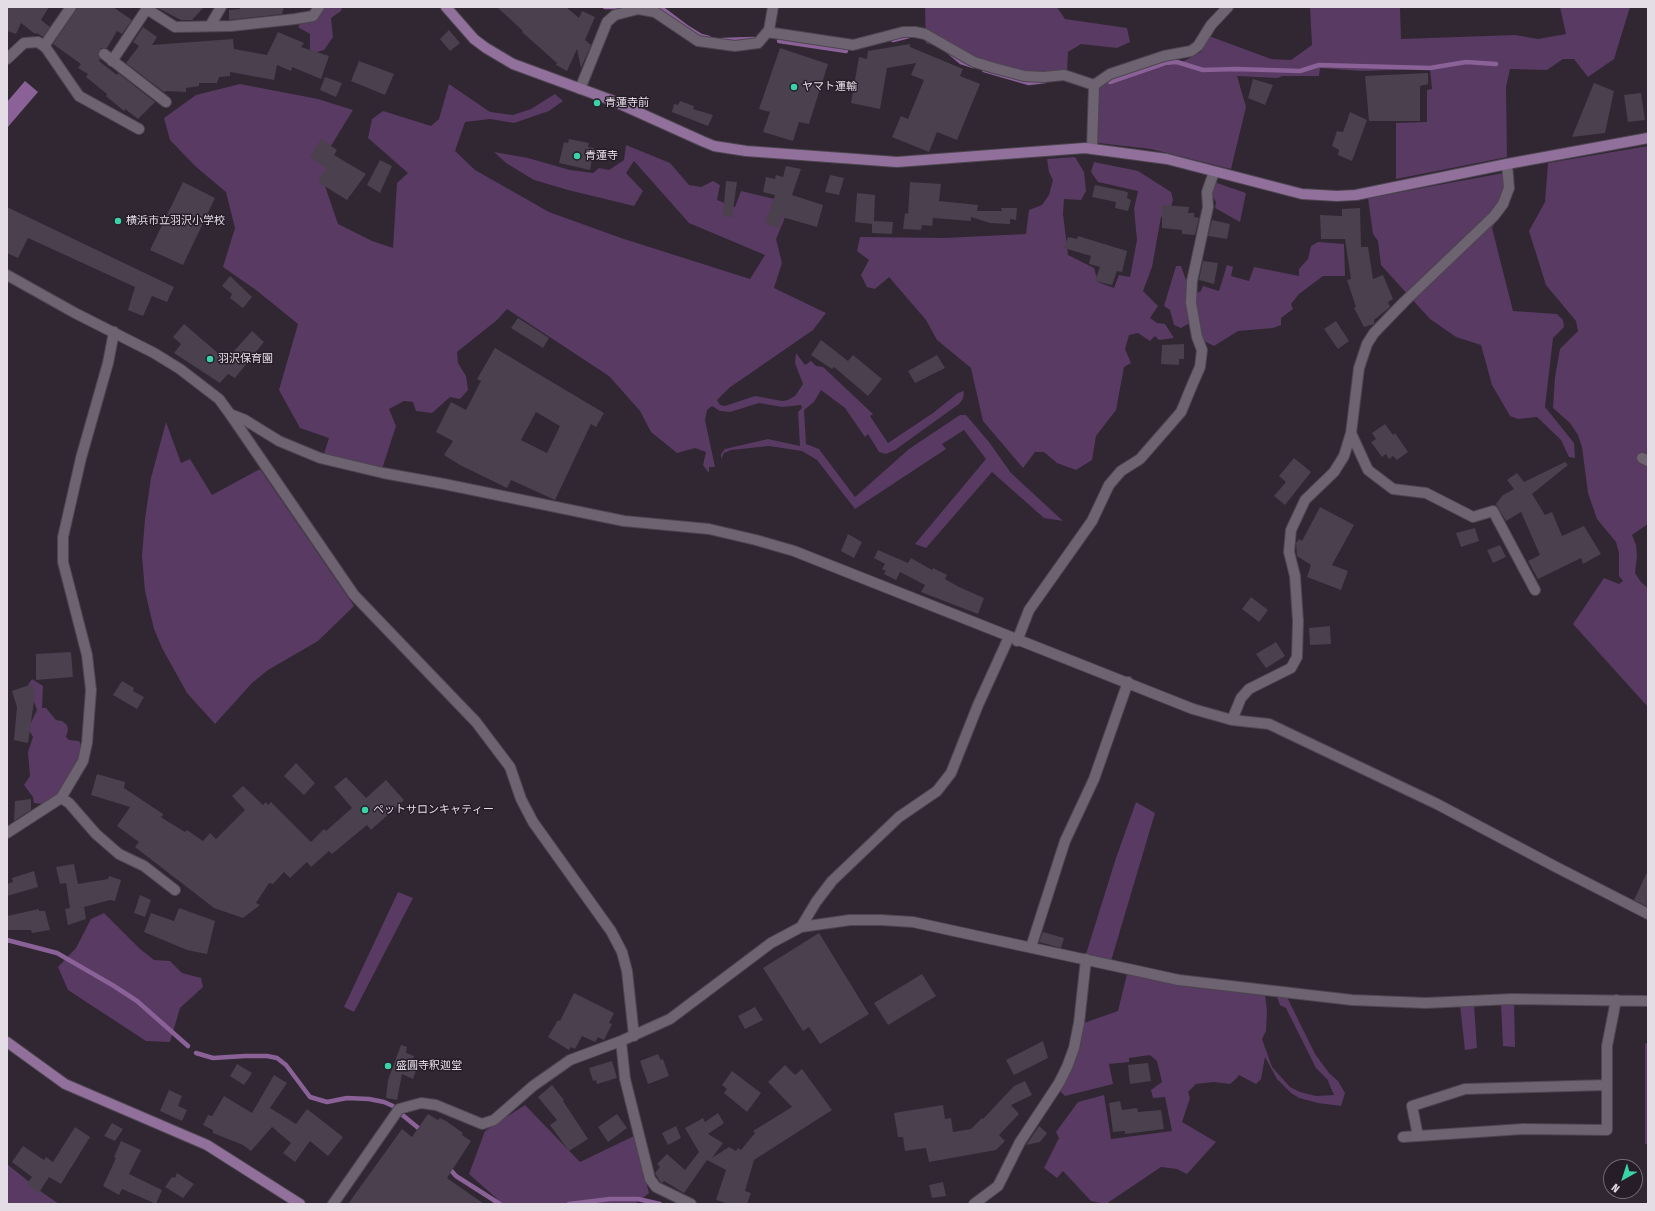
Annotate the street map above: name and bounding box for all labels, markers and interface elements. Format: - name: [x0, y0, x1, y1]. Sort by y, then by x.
- place label: ヤマト運輸: [802, 80, 857, 94]
- marker: ヤマト運輸: [789, 82, 799, 92]
- place label: 青蓮寺前: [605, 96, 649, 110]
- marker: 青蓮寺前: [592, 98, 602, 108]
- place label: 青蓮寺: [585, 149, 618, 163]
- marker: 青蓮寺: [572, 151, 582, 161]
- place label: 横浜市立羽沢小学校: [126, 214, 225, 228]
- marker: 横浜市立羽沢小学校: [113, 216, 123, 226]
- place label: 羽沢保育園: [218, 352, 273, 366]
- marker: 羽沢保育園: [205, 354, 215, 364]
- place label: ペットサロンキャティー: [373, 803, 494, 817]
- marker: ペットサロンキャティー: [360, 805, 370, 815]
- place label: 盛圓寺釈迦堂: [396, 1059, 462, 1073]
- marker: 盛圓寺釈迦堂: [383, 1061, 393, 1071]
- north arrow: [1603, 1159, 1643, 1199]
- text: N: [1609, 1181, 1622, 1195]

